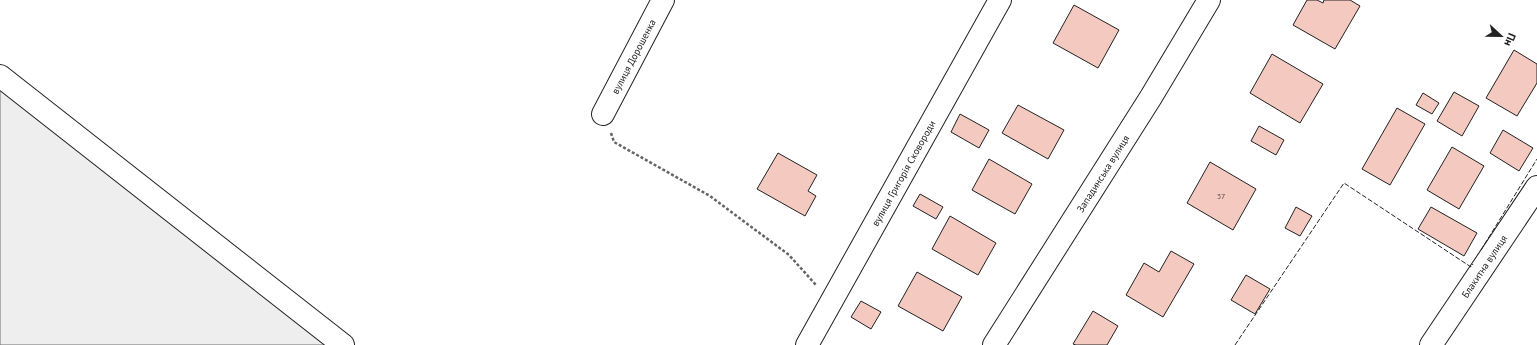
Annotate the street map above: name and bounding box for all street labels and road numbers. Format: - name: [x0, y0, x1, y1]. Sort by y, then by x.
- street label: вулиця Дорошенка: [609, 17, 659, 96]
- street label: вулиця Григорія Сковороди: [869, 118, 938, 229]
- street label: Западинська вулиця: [1074, 133, 1132, 215]
- street label: Блакитна вулиця: [1459, 232, 1510, 300]

